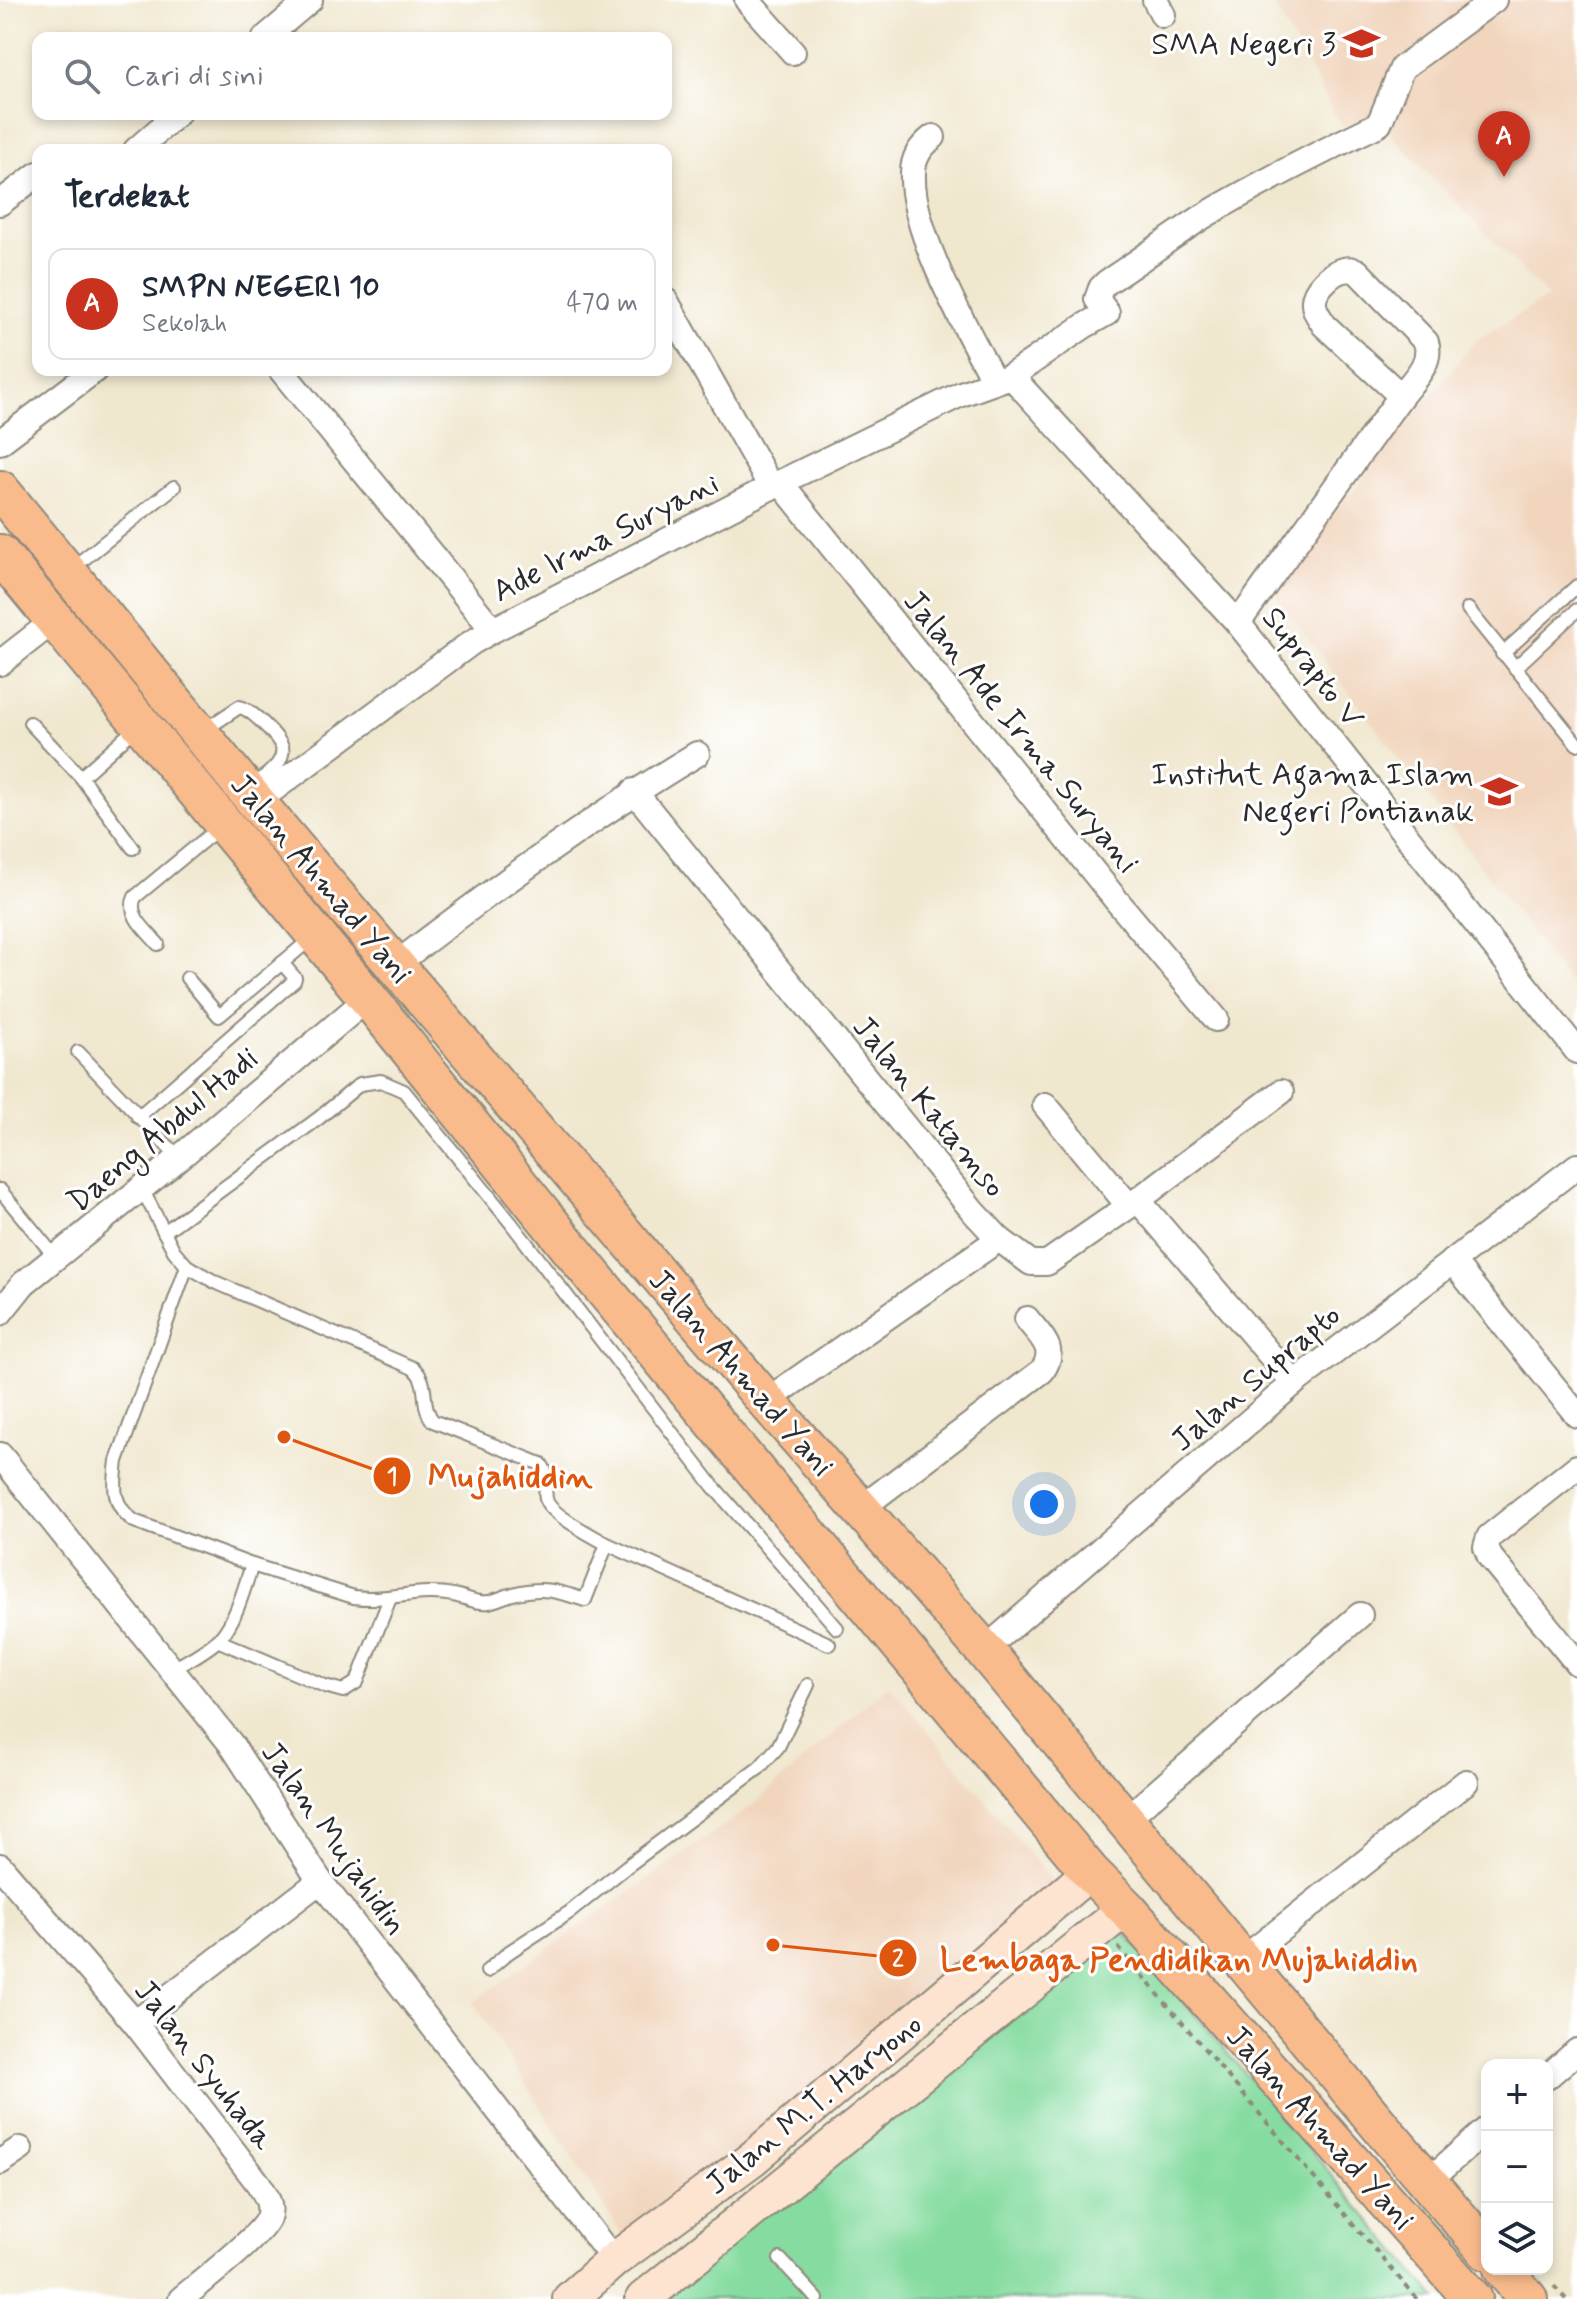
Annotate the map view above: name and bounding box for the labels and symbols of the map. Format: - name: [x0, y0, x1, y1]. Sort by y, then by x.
- place label: SMA Negeri 3: [1151, 24, 1336, 66]
- school or university icon: SMA Negeri 3: [1343, 24, 1381, 62]
- pin: A: [1478, 111, 1530, 177]
- street label: Ade Irma Suryani: [486, 463, 726, 613]
- street label: Jalan Ade Irma Suryani: [893, 582, 1148, 883]
- street label: Suprapto V: [1251, 598, 1373, 738]
- place label: Institut Agama Islam Negeri Pontianak: [1151, 754, 1474, 836]
- street label: Jalan Ahmad Yani: [220, 765, 421, 993]
- school or university icon: Institut Agama Islam Negeri Pontianak: [1481, 772, 1519, 810]
- street label: Jalan Katamso: [842, 1008, 1015, 1207]
- street label: Daeng Abdul Hadi: [59, 1038, 269, 1224]
- street label: Jalan Ahmad Yani: [639, 1260, 842, 1486]
- street label: Jalan Suprapto: [1163, 1295, 1350, 1462]
- callout: Mujahiddin: [372, 1447, 609, 1505]
- text: Mujahiddin: [428, 1455, 593, 1500]
- text: 1: [387, 1462, 397, 1493]
- your location: [1024, 1484, 1064, 1524]
- street label: Jalan Mujahidin: [251, 1734, 416, 1945]
- callout: Lembaga Pendidikan Mujahiddin: [878, 1929, 1439, 1987]
- text: Lembaga Pendidikan Mujahiddin: [940, 1938, 1418, 1984]
- text: 2: [892, 1944, 904, 1975]
- street label: Jalan Syuhada: [124, 1971, 284, 2160]
- street label: Jalan M.T. Haryono: [697, 2004, 931, 2205]
- street label: Jalan Ahmad Yani: [1216, 2017, 1423, 2240]

